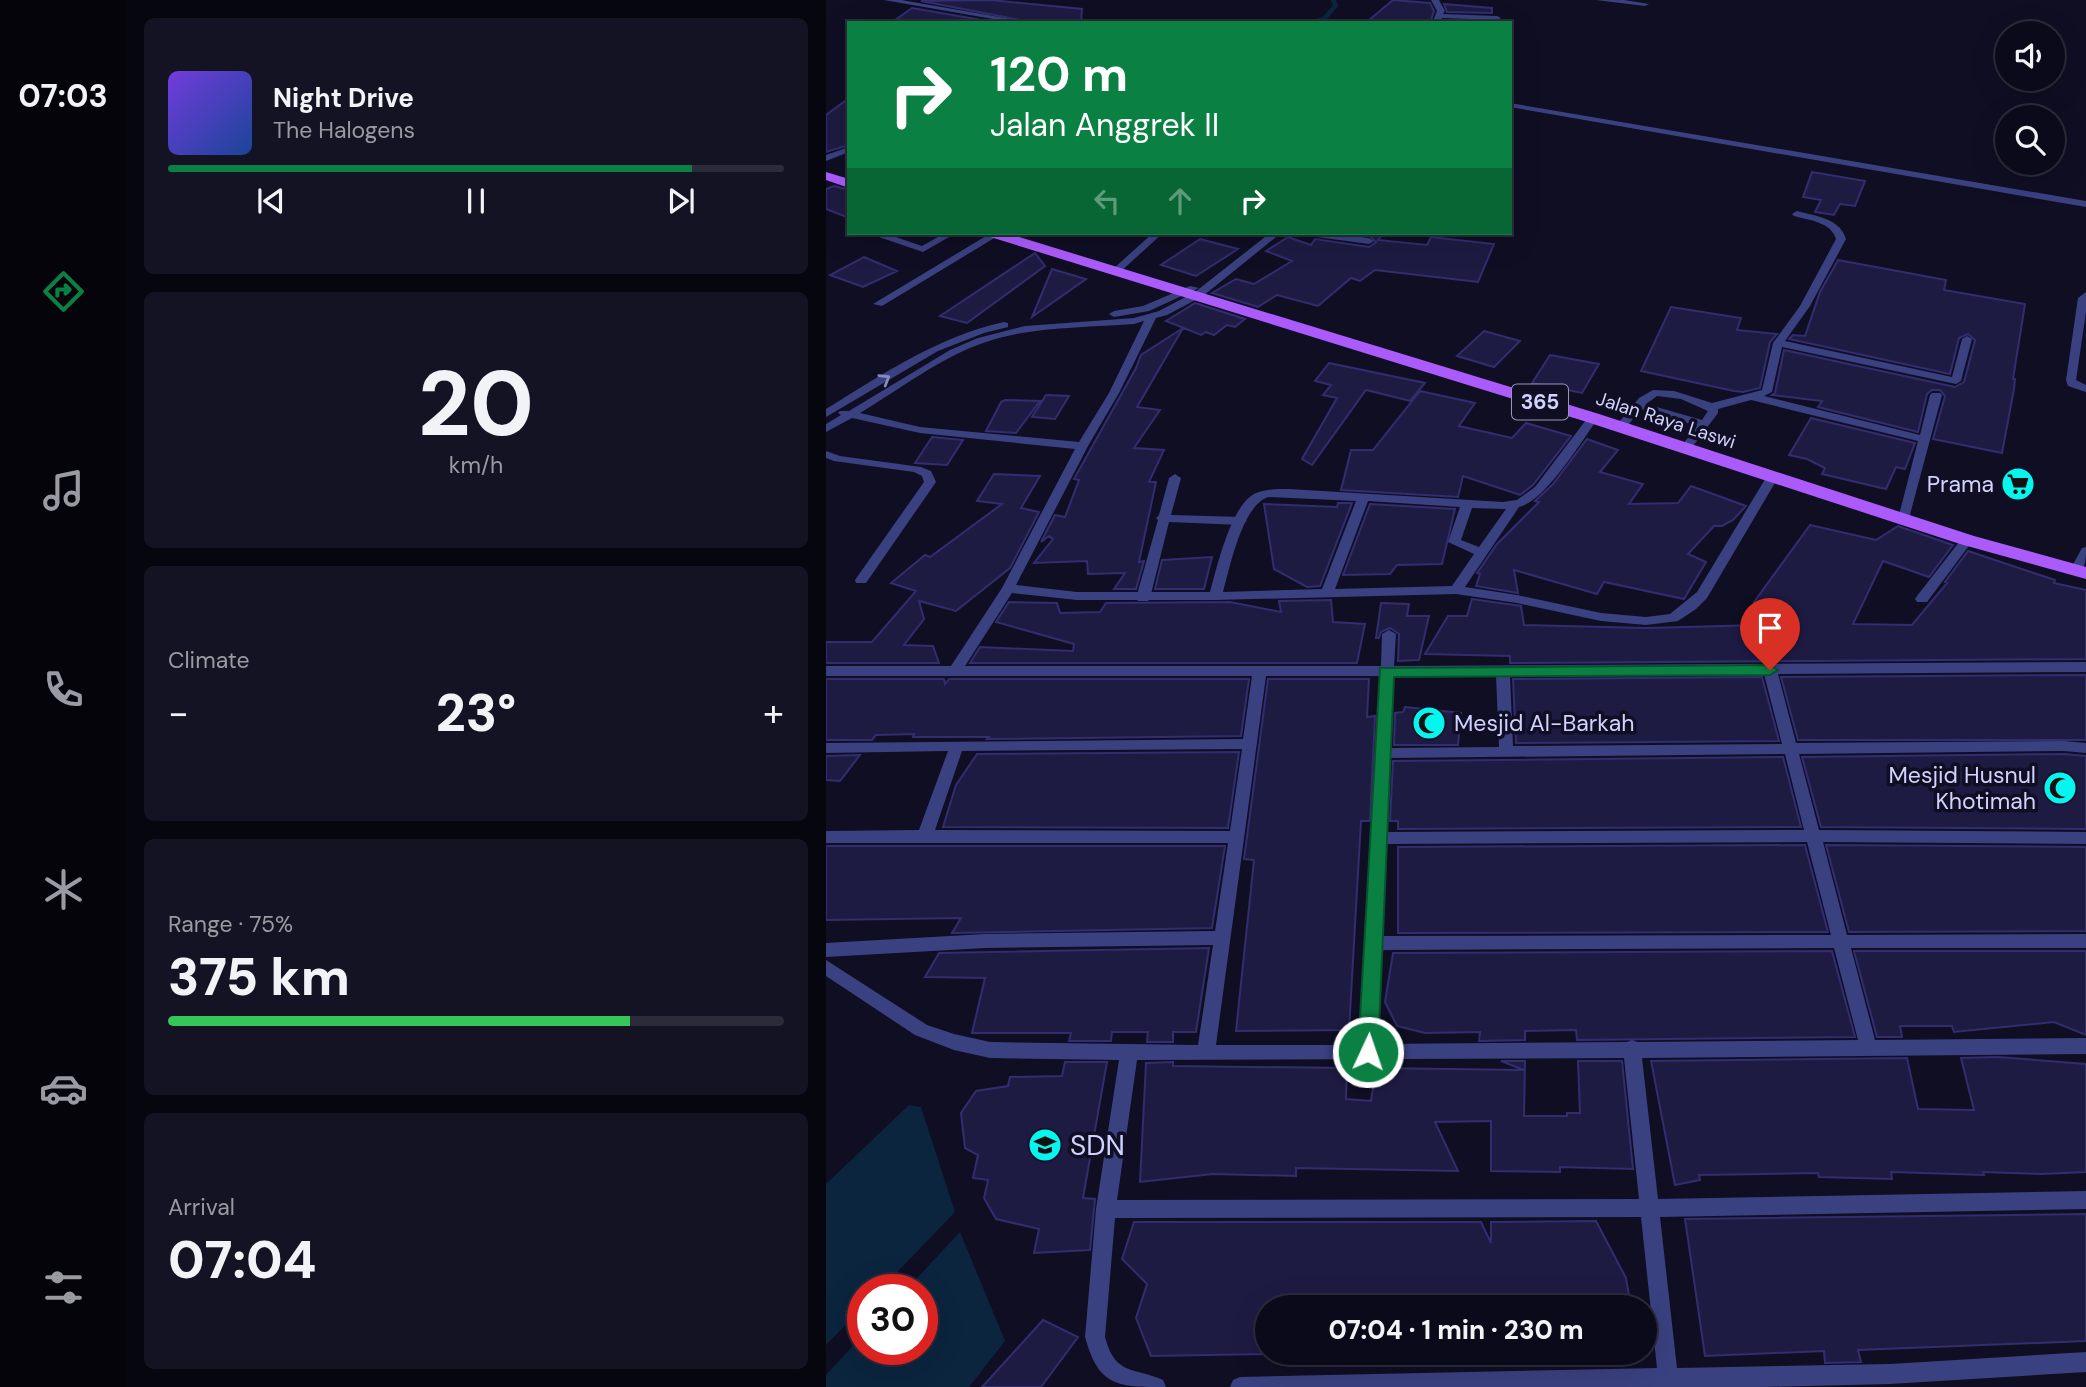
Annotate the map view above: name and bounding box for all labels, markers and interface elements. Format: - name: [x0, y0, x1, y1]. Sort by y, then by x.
- map controls: [1995, 21, 2065, 175]
- button: sound: [1995, 21, 2065, 91]
- text: 120 m: [990, 42, 1128, 106]
- icon: right: [875, 49, 966, 140]
- text: 07:03: [18, 75, 108, 117]
- text: Night Drive: [273, 81, 414, 115]
- text: Jalan Anggrek II: [990, 104, 1219, 146]
- button: search: [1995, 105, 2065, 175]
- text: The Halogens: [273, 115, 415, 145]
- icon: previous: [252, 182, 290, 220]
- icon: pause: [457, 182, 495, 220]
- icon: next: [662, 182, 700, 220]
- icon: left: [1088, 182, 1126, 220]
- icon: ahead: [1161, 182, 1199, 220]
- icon: right: [1234, 182, 1272, 220]
- icon: directions: [39, 267, 88, 316]
- text: 20: [418, 345, 534, 463]
- one-way arrow: [877, 374, 890, 387]
- road number: 365: [1512, 384, 1568, 420]
- street label: Jalan Raya Laswi: [1593, 386, 1739, 454]
- text: km/h: [449, 450, 503, 480]
- supermarket icon: Prama: [1999, 465, 2037, 503]
- icon: music: [39, 466, 88, 515]
- place label: Prama: [1927, 469, 1994, 499]
- pin: [1740, 598, 1800, 670]
- icon: arrive: [1751, 609, 1789, 647]
- text: Climate: [168, 645, 250, 675]
- icon: phone: [39, 665, 88, 714]
- text: 23°: [436, 679, 516, 747]
- text: −: [168, 688, 189, 738]
- text: +: [763, 688, 784, 738]
- mosque icon: Mesjid Al-Barkah: [1410, 704, 1448, 742]
- place label: Mesjid Al-Barkah: [1454, 708, 1635, 738]
- place label: Mesjid Husnul Khotimah: [1889, 760, 2036, 816]
- mosque icon: Mesjid Husnul Khotimah: [2041, 769, 2079, 807]
- icon: climate: [39, 865, 88, 914]
- text: Range · 75%: [168, 909, 293, 939]
- text: 375 km: [168, 943, 350, 1011]
- position arrow: [1331, 1015, 1405, 1089]
- icon: car: [39, 1064, 88, 1113]
- school or university icon: SDN: [1026, 1126, 1064, 1164]
- place label: SDN: [1070, 1127, 1125, 1164]
- text: Arrival: [168, 1192, 235, 1222]
- text: 07:04: [168, 1226, 317, 1294]
- icon: filters: [39, 1263, 88, 1312]
- speed limit sign: 30: [847, 1274, 938, 1365]
- text: 07:04 · 1 min · 230 m: [1328, 1313, 1584, 1347]

